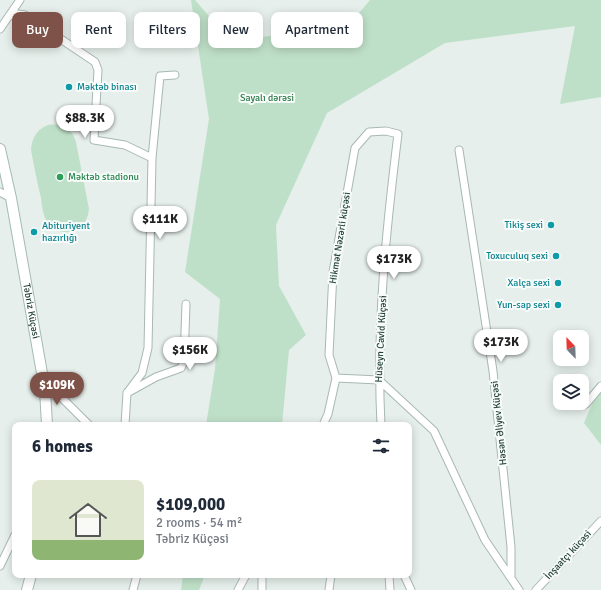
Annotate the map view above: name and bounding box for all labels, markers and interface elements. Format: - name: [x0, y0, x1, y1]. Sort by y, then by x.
- chip: Buy: [12, 12, 63, 48]
- chip: Rent: [71, 12, 126, 48]
- chip: Filters: [134, 12, 200, 48]
- chip: New: [208, 12, 263, 48]
- chip: Apartment: [271, 12, 363, 48]
- place label: Məktəb binası: [77, 81, 137, 93]
- marker: Məktəb binası: [64, 82, 74, 92]
- park label: Sayalı dərəsi: [240, 92, 294, 104]
- pin: $88.3K: [52, 105, 118, 139]
- text: $88.3K: [65, 110, 105, 126]
- place label: Məktəb stadionu: [68, 171, 139, 183]
- marker: Məktəb stadionu: [55, 172, 65, 182]
- street label: Hikmət Nəzərli küçəsi: [327, 191, 353, 285]
- pin: $111K: [132, 206, 188, 240]
- text: $111K: [142, 211, 178, 227]
- place label: Tikiş sexi: [504, 219, 543, 231]
- place label: Abituriyent hazırlığı: [42, 220, 91, 244]
- marker: Tikiş sexi: [546, 220, 556, 230]
- marker: Abituriyent hazırlığı: [29, 227, 39, 237]
- pin: $173K: [366, 246, 422, 280]
- place label: Toxuculuq sexi: [486, 250, 548, 262]
- text: $173K: [376, 251, 412, 267]
- marker: Toxuculuq sexi: [551, 251, 561, 261]
- place label: Xalça sexi: [508, 277, 550, 289]
- marker: Xalça sexi: [553, 278, 563, 288]
- street label: Təbriz Küçəsi: [20, 282, 42, 340]
- street label: Hüseyn Cavid Küçəsi: [373, 295, 389, 383]
- place label: Yun-sap sexi: [497, 299, 550, 311]
- marker: Yun-sap sexi: [553, 300, 563, 310]
- pin: $173K: [473, 329, 529, 363]
- north arrow: [553, 330, 589, 366]
- map controls: [553, 330, 589, 410]
- text: $173K: [483, 334, 519, 350]
- pin: $156K: [162, 337, 218, 371]
- text: $156K: [172, 342, 208, 358]
- pin: $109K: [29, 372, 85, 406]
- button: layers: [553, 374, 589, 410]
- text: $109K: [39, 377, 75, 393]
- street label: Həsən Əliyev Küçəsi: [489, 380, 509, 466]
- icon: filters: [370, 435, 392, 457]
- text: 6 homes: [32, 436, 93, 457]
- text: $109,000: [156, 494, 225, 515]
- icon: home: [64, 496, 112, 544]
- text: 2 rooms · 54 m²: [156, 515, 242, 531]
- street label: İnşaatçı küçəsi: [542, 528, 594, 582]
- text: Təbriz Küçəsi: [156, 531, 229, 547]

